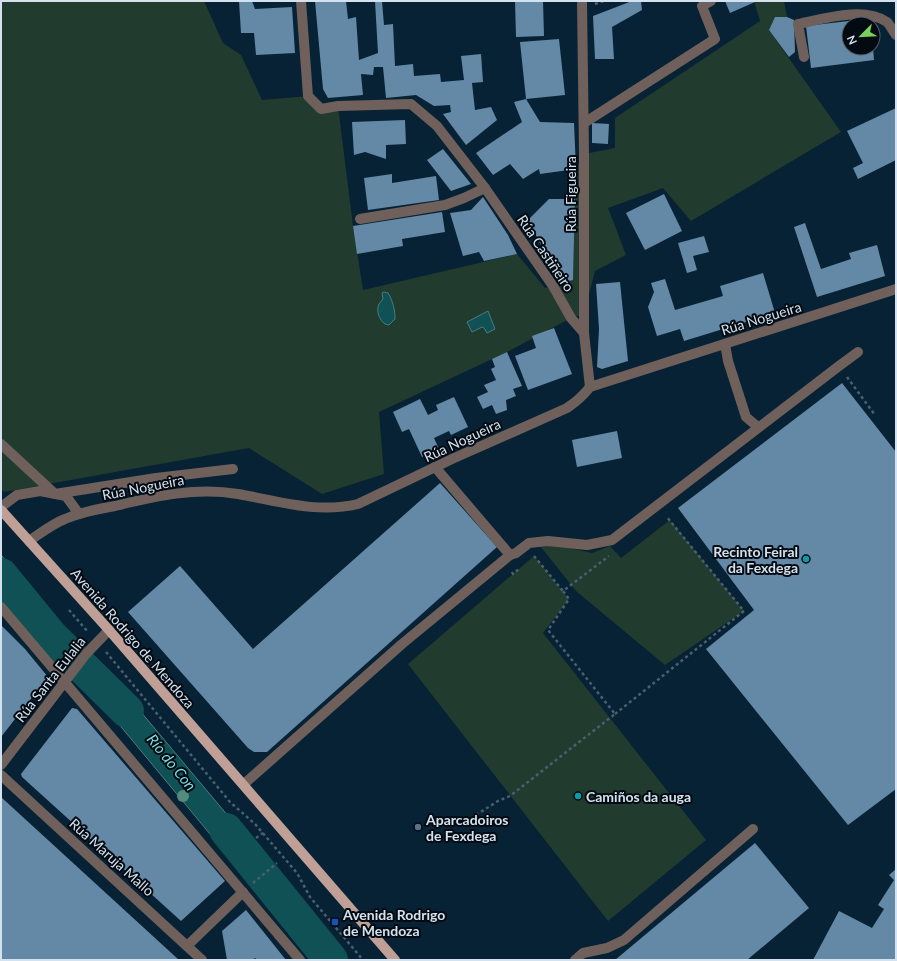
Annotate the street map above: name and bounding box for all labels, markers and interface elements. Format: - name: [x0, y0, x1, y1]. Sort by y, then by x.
- north arrow: [841, 16, 881, 56]
- text: N: [844, 34, 859, 47]
- street label: Rúa Figueira: [562, 156, 579, 232]
- street label: Rúa Castiñeiro: [514, 211, 578, 295]
- street label: Rúa Nogueira: [719, 298, 803, 338]
- street label: Rúa Nogueira: [421, 415, 503, 465]
- street label: Rúa Nogueira: [101, 471, 185, 503]
- place label: Recinto Feiral da Fexdega: [713, 543, 798, 576]
- marker: Recinto Feiral da Fexdega: [801, 554, 811, 564]
- street label: Avenida Rodrigo de Mendoza: [68, 565, 198, 711]
- street label: Rúa Santa Eulalia: [11, 633, 89, 725]
- water label: Río do Con: [144, 730, 200, 794]
- place label: Camiños da auga: [586, 788, 691, 805]
- marker: Camiños da auga: [573, 791, 583, 801]
- place label: Aparcadoiros de Fexdega: [425, 811, 508, 844]
- street label: Rúa Maruja Mallo: [66, 815, 158, 899]
- marker: Aparcadoiros de Fexdega: [413, 822, 423, 832]
- place label: Avenida Rodrigo de Mendoza: [342, 906, 445, 939]
- marker: Avenida Rodrigo de Mendoza: [330, 917, 340, 927]

